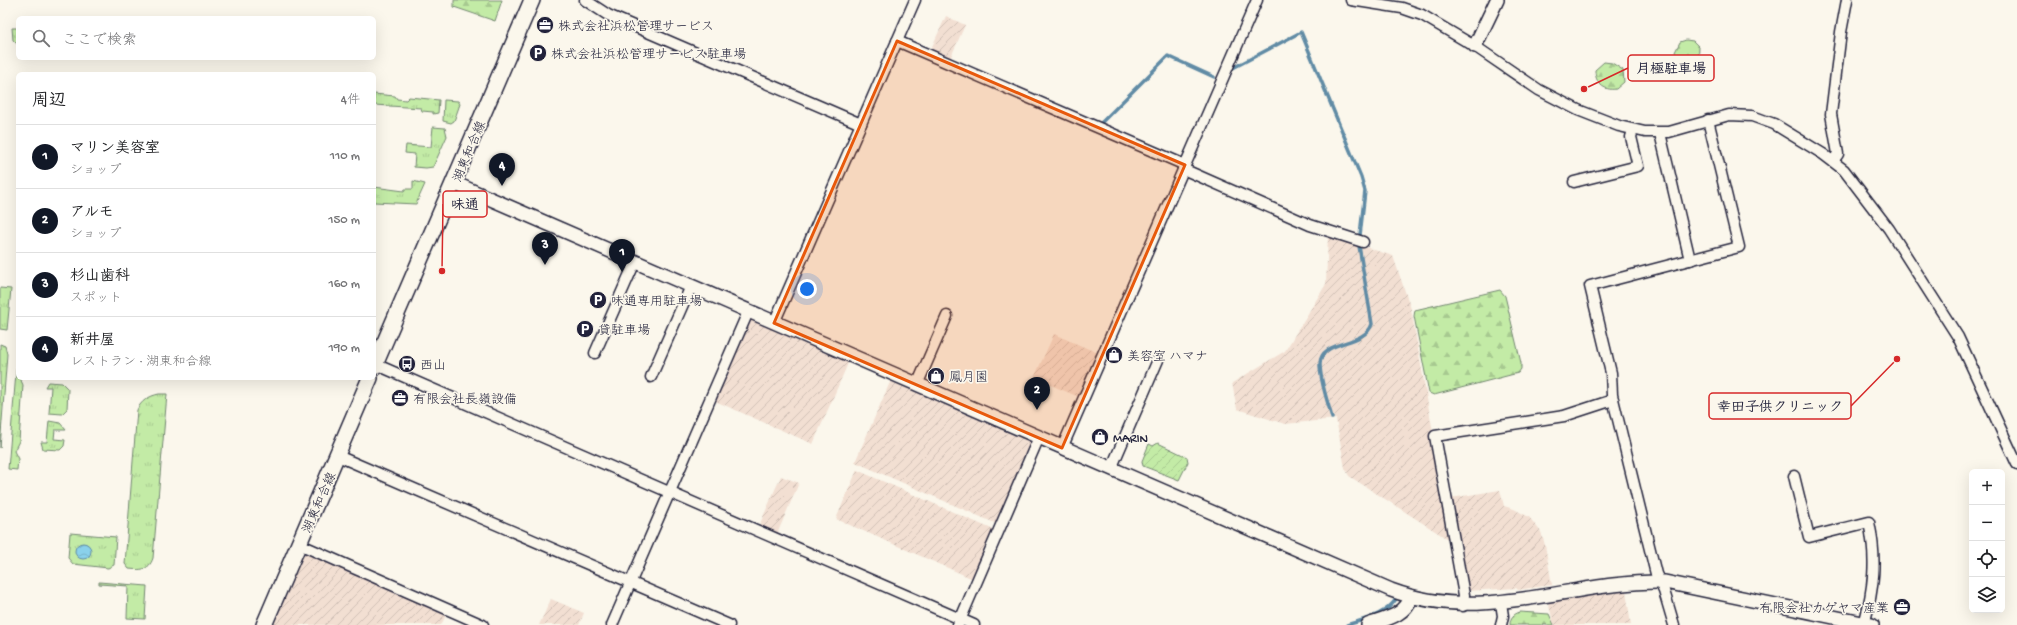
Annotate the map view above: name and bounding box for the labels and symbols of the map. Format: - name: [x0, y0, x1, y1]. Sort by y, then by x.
- office icon: 株式会社浜松管理サービス: [535, 15, 555, 35]
- place label: 株式会社浜松管理サービス: [558, 20, 714, 35]
- parking icon: 株式会社浜松管理サービス駐車場: [528, 43, 548, 63]
- place label: 株式会社浜松管理サービス駐車場: [551, 47, 746, 63]
- callout: 月極駐車場: [1628, 55, 1714, 81]
- text: 月極駐車場: [1636, 61, 1706, 79]
- street label: 湖東和合線: [451, 118, 490, 185]
- pin: 4: [489, 153, 515, 186]
- callout: 味通: [443, 191, 487, 217]
- text: 味通: [451, 197, 479, 215]
- pin: 3: [532, 232, 558, 265]
- pin: 1: [609, 239, 635, 272]
- your location: [797, 279, 817, 299]
- parking icon: 味通専用駐車場: [588, 290, 608, 310]
- place label: 味通専用駐車場: [611, 294, 702, 310]
- parking icon: 貸駐車場: [575, 319, 595, 339]
- place label: 貸駐車場: [598, 323, 650, 339]
- shop icon: 美容室 ハマナ: [1104, 345, 1124, 365]
- place label: 美容室 ハマナ: [1127, 350, 1208, 365]
- bus stop icon: 西山: [397, 354, 417, 374]
- place label: 西山: [420, 359, 446, 374]
- shop icon: 鳳月園: [926, 366, 946, 386]
- place label: 鳳月園: [949, 370, 988, 386]
- pin: 2: [1024, 377, 1050, 410]
- office icon: 有限会社長嶺設備: [390, 388, 410, 408]
- place label: 有限会社長嶺設備: [413, 392, 517, 408]
- callout: 幸田子供クリニック: [1709, 393, 1851, 419]
- text: 幸田子供クリニック: [1717, 400, 1843, 417]
- shop icon: MARIN: [1090, 427, 1110, 447]
- place label: MARIN: [1113, 432, 1148, 447]
- street label: 湖東和合線: [300, 469, 341, 536]
- office icon: 有限会社カゲヤマ産業: [1892, 597, 1912, 617]
- place label: 有限会社カゲヤマ産業: [1759, 602, 1889, 617]

